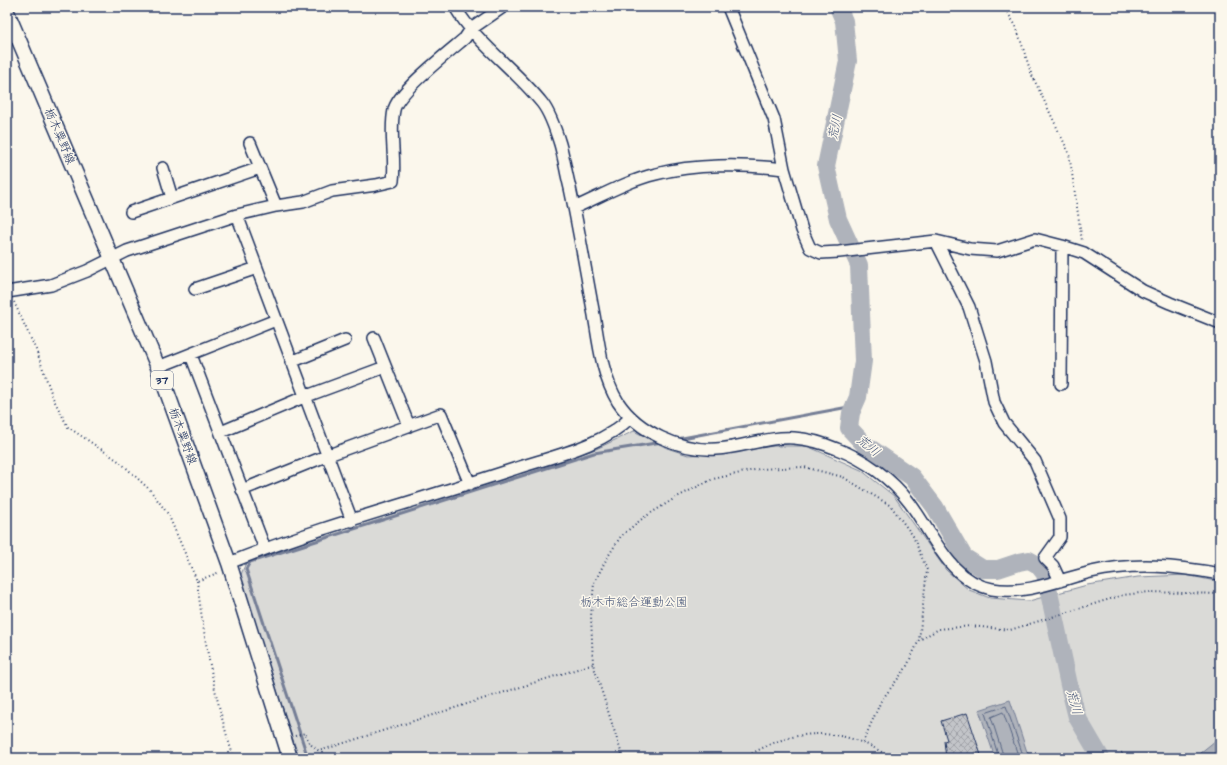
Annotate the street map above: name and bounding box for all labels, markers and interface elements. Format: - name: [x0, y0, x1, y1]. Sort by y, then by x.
- street label: 栃木粟野線: [40, 105, 79, 167]
- water label: 荒川: [823, 113, 846, 142]
- road number: 37: [151, 371, 173, 389]
- street label: 栃木粟野線: [164, 405, 201, 467]
- water label: 荒川: [853, 431, 884, 461]
- park label: 栃木市総合運動公園: [580, 594, 688, 611]
- water label: 荒川: [1062, 687, 1086, 717]

